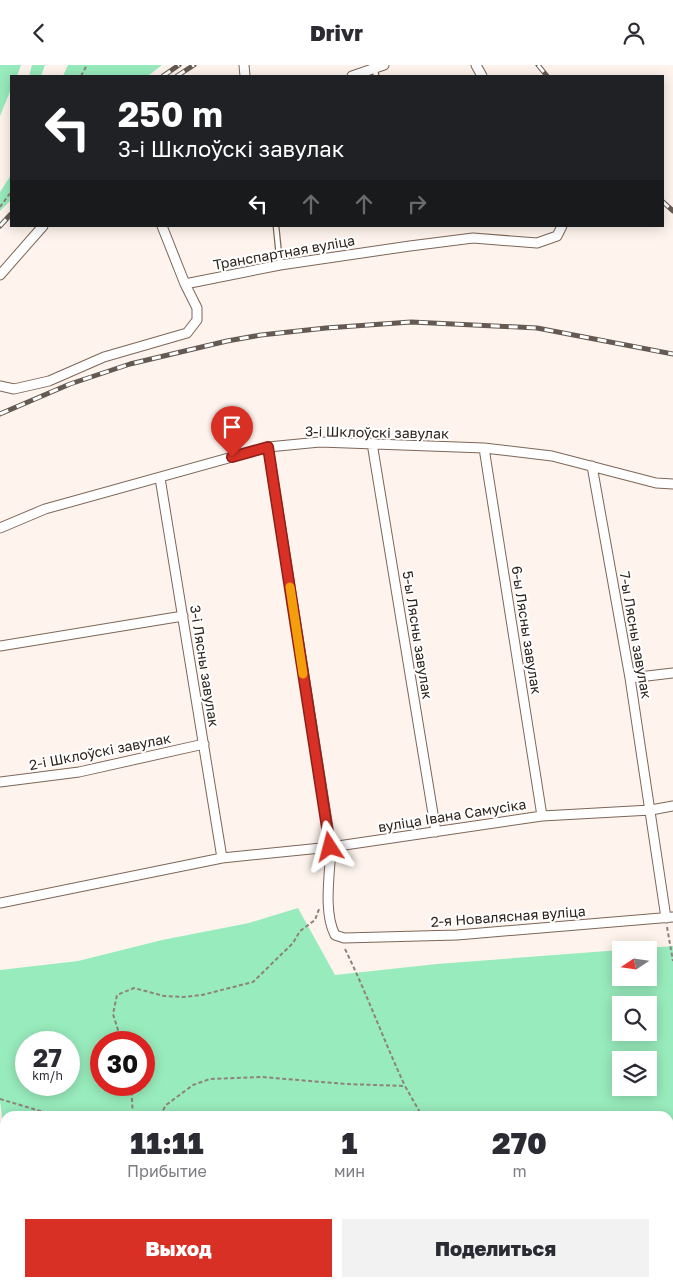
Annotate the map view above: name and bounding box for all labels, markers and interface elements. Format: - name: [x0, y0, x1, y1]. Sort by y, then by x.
- icon: back: [25, 19, 53, 47]
- text: Drivr: [310, 19, 363, 46]
- icon: person: [620, 19, 648, 47]
- text: 250 m: [118, 93, 223, 135]
- icon: left: [35, 95, 100, 160]
- text: 3-і Шклоўскі завулак: [118, 135, 344, 162]
- icon: left: [244, 190, 272, 218]
- icon: ahead: [297, 190, 325, 218]
- icon: ahead: [350, 190, 378, 218]
- icon: right: [403, 190, 431, 218]
- street label: Транспартная вуліца: [212, 231, 356, 273]
- pin: [211, 406, 253, 457]
- icon: arrive: [218, 413, 246, 441]
- street label: 3-і Шклоўскі завулак: [305, 422, 449, 442]
- street label: 6-ы Лясны завулак: [508, 564, 546, 696]
- street label: 5-ы Лясны завулак: [399, 570, 437, 700]
- street label: 7-ы Лясны завулак: [616, 570, 656, 700]
- street label: 3-і Лясны завулак: [187, 604, 223, 728]
- street label: 2-і Шклоўскі завулак: [28, 729, 172, 773]
- street label: вуліца Івана Самусіка: [377, 795, 527, 835]
- position arrow: [303, 820, 355, 872]
- street label: 2-я Новалясная вуліца: [430, 902, 586, 930]
- north arrow: [612, 941, 658, 986]
- map controls: [612, 941, 657, 1096]
- button: search: [612, 996, 657, 1041]
- speed limit sign: 30: [90, 1031, 155, 1096]
- text: 27: [33, 1042, 62, 1073]
- button: layers: [612, 1051, 657, 1096]
- text: km/h: [32, 1068, 63, 1083]
- text: 11:11: [130, 1125, 204, 1161]
- text: 1: [342, 1125, 357, 1161]
- text: 270: [492, 1125, 547, 1161]
- text: Прибытие: [127, 1161, 207, 1181]
- text: мин: [334, 1161, 365, 1181]
- text: m: [512, 1161, 527, 1181]
- button: Выход: [25, 1219, 332, 1277]
- button: Поделиться: [342, 1219, 649, 1277]

